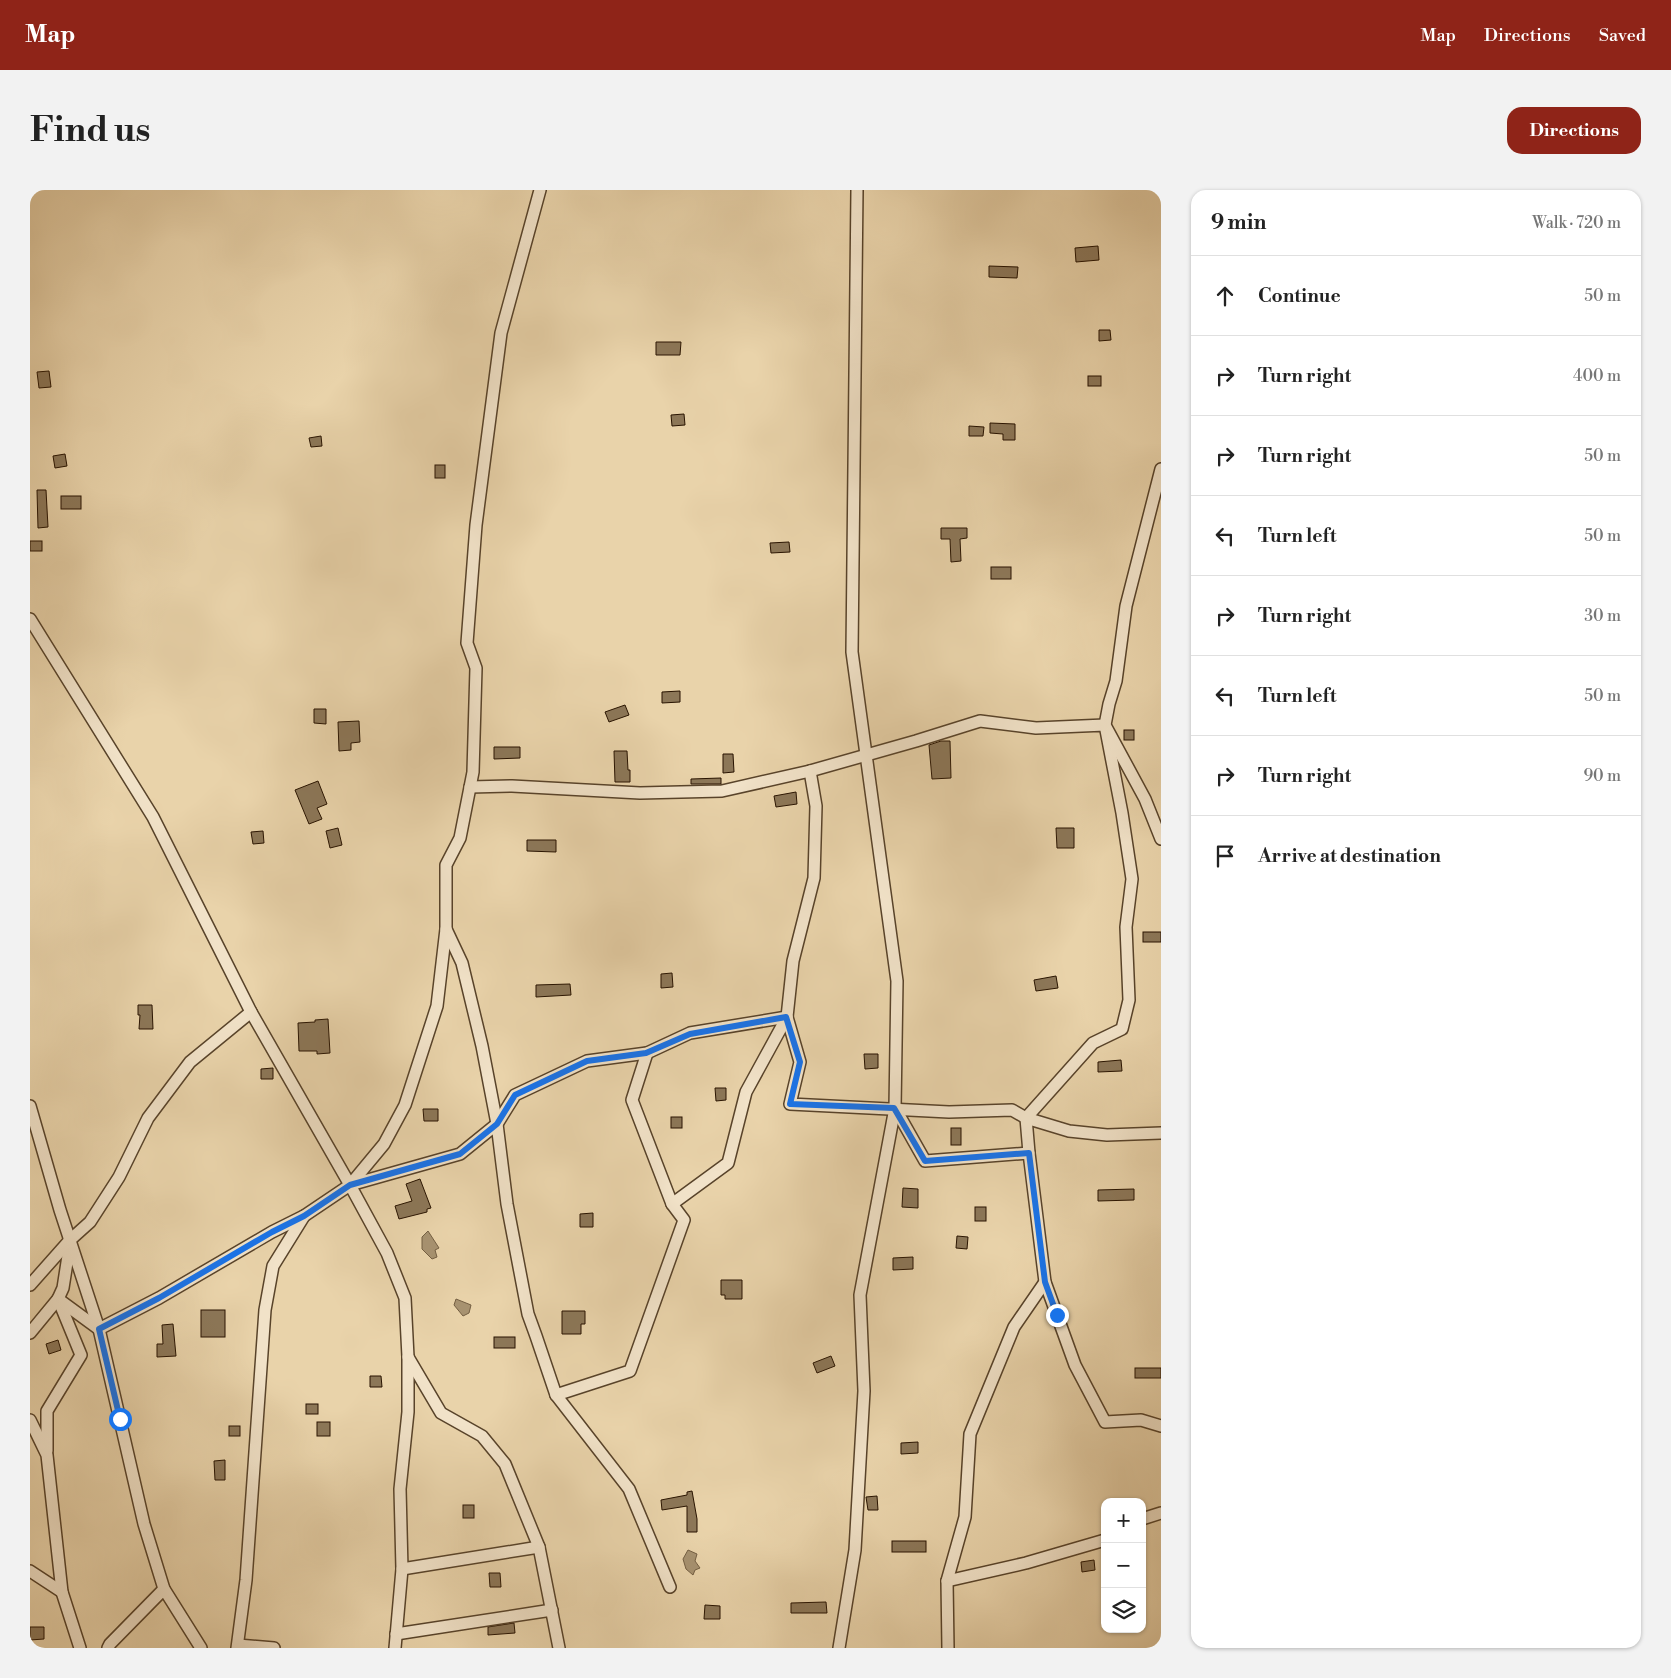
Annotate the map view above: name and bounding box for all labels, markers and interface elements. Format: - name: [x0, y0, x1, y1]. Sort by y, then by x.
- text: Map: [25, 20, 75, 50]
- text: Map: [1420, 24, 1456, 47]
- text: Directions: [1484, 24, 1571, 47]
- text: Saved: [1599, 24, 1646, 47]
- button: Directions: [1507, 107, 1641, 154]
- text: Find us: [30, 109, 150, 152]
- text: 9 min: [1211, 210, 1266, 236]
- text: Walk · 720 m: [1532, 213, 1621, 233]
- icon: ahead: [1211, 282, 1239, 310]
- text: Continue: [1258, 284, 1341, 308]
- text: 50 m: [1584, 286, 1621, 306]
- icon: right: [1211, 362, 1239, 390]
- text: Turn right: [1258, 364, 1351, 388]
- text: 400 m: [1573, 366, 1621, 386]
- icon: right: [1211, 442, 1239, 470]
- text: Turn right: [1258, 444, 1351, 468]
- text: 50 m: [1584, 446, 1621, 466]
- icon: left: [1211, 522, 1239, 550]
- text: Turn left: [1258, 524, 1337, 548]
- text: 50 m: [1584, 526, 1621, 546]
- icon: right: [1211, 602, 1239, 630]
- text: Turn right: [1258, 604, 1351, 628]
- text: 30 m: [1584, 606, 1621, 626]
- icon: left: [1211, 682, 1239, 710]
- text: Turn left: [1258, 684, 1337, 708]
- text: 50 m: [1584, 686, 1621, 706]
- icon: right: [1211, 762, 1239, 790]
- text: Turn right: [1258, 764, 1351, 788]
- text: 90 m: [1583, 766, 1621, 786]
- icon: arrive: [1211, 842, 1239, 870]
- text: Arrive at destination: [1258, 844, 1441, 868]
- route end: [1046, 1304, 1069, 1327]
- route start: [109, 1408, 132, 1431]
- map controls: [1101, 1498, 1146, 1633]
- button: +: [1101, 1498, 1146, 1543]
- button: −: [1101, 1543, 1146, 1588]
- button: layers: [1101, 1588, 1146, 1633]

